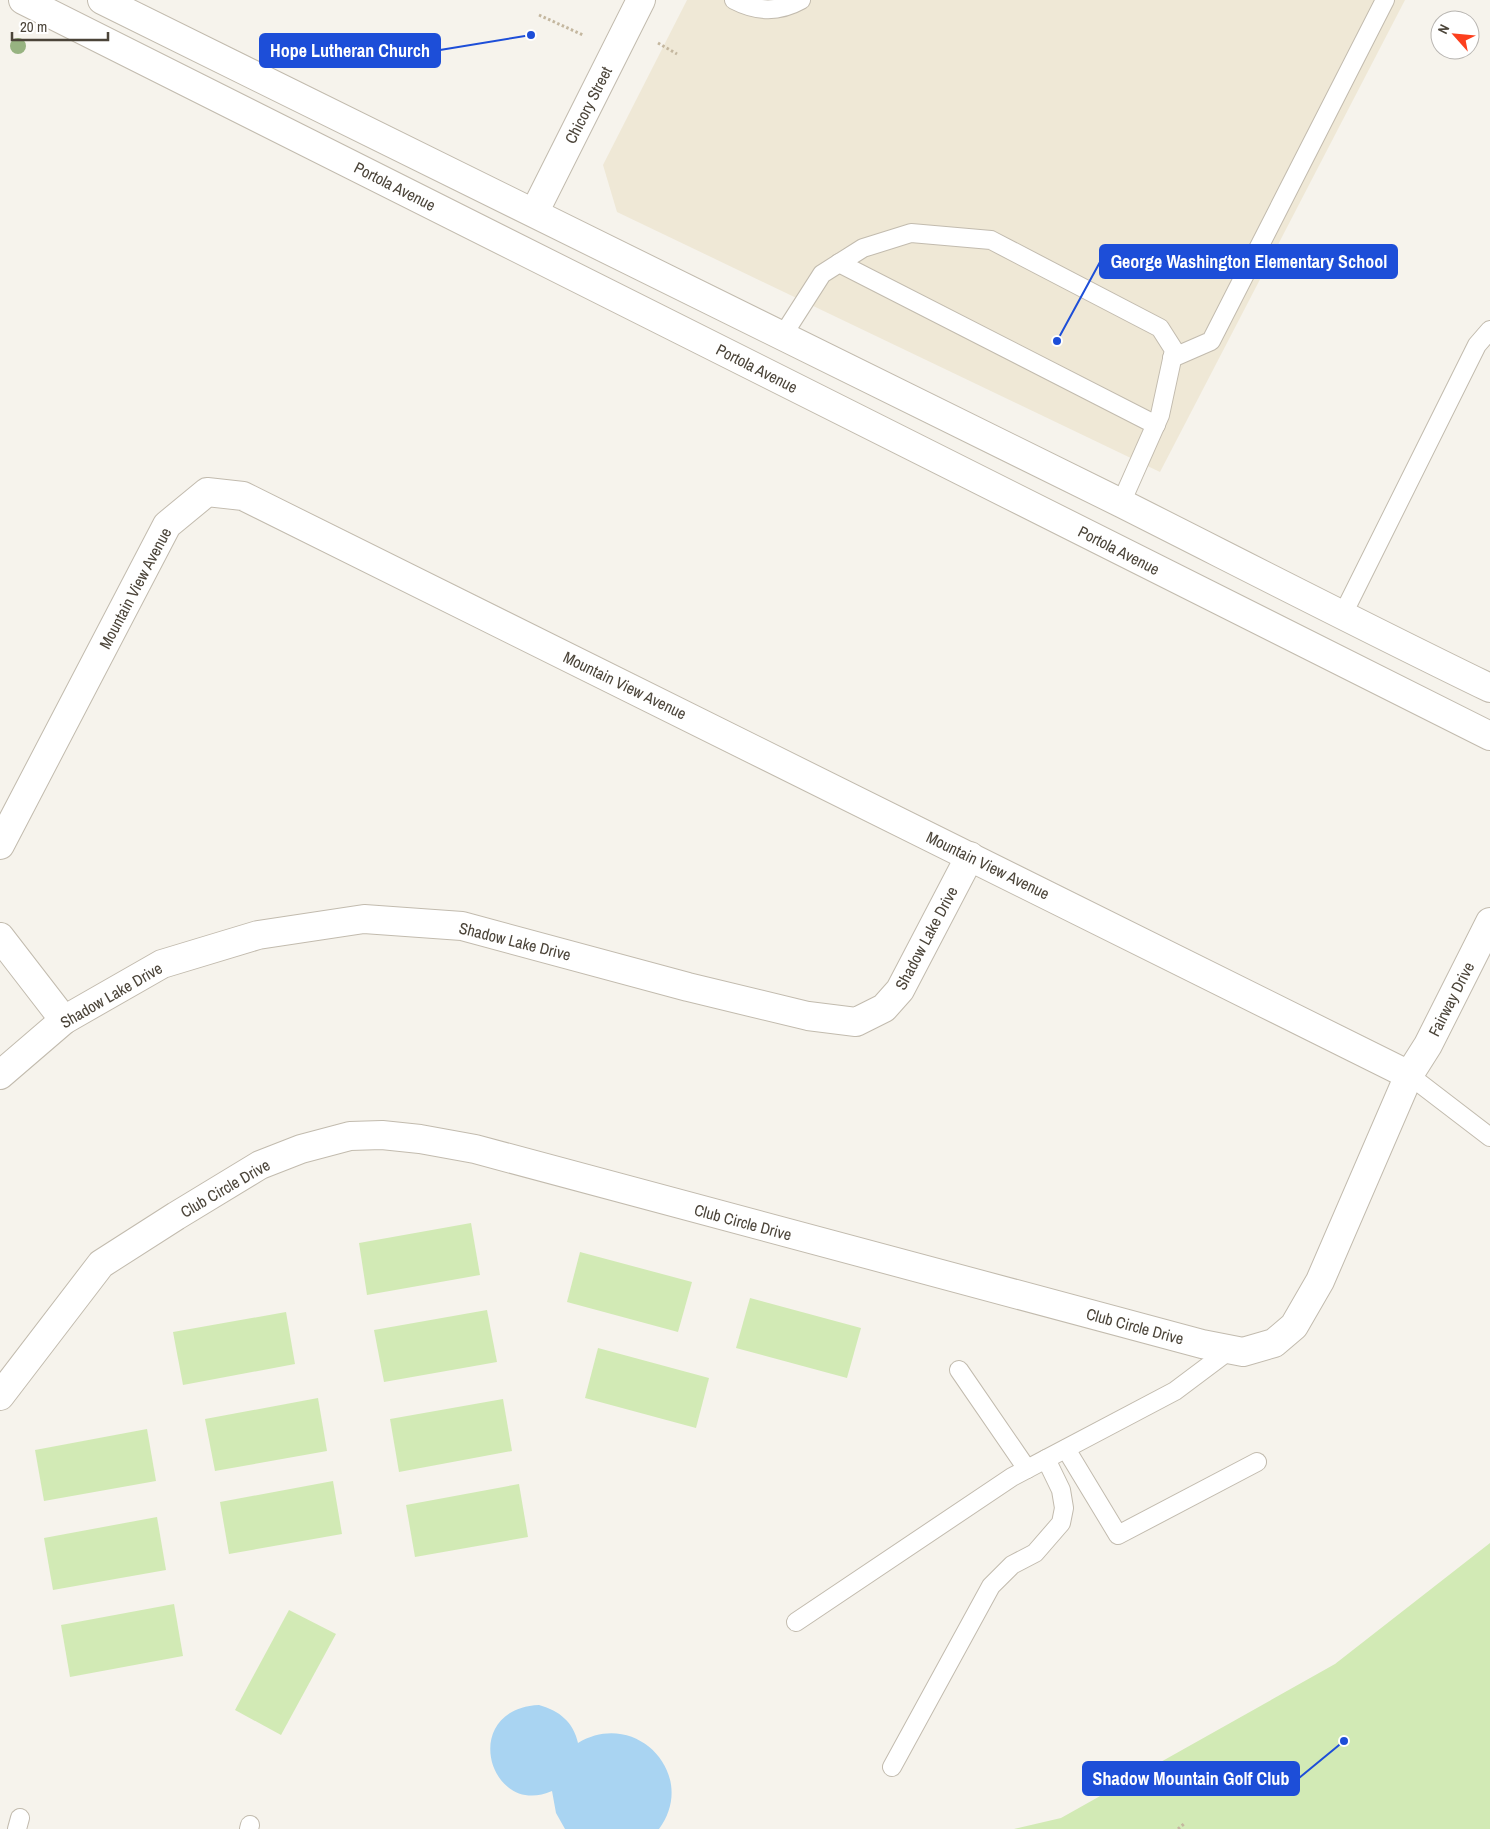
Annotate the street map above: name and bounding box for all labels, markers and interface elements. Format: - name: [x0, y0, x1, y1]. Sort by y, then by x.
- scale bar: [12, 10, 109, 42]
- north arrow: [1430, 10, 1480, 60]
- text: 20 m: [20, 16, 47, 37]
- text: N: [1434, 21, 1453, 37]
- callout: Hope Lutheran Church: [260, 34, 440, 67]
- text: Hope Lutheran Church: [270, 38, 430, 63]
- street label: Chicory Street: [559, 62, 617, 147]
- street label: Portola Avenue: [350, 156, 440, 216]
- callout: George Washington Elementary School: [1100, 245, 1397, 278]
- text: George Washington Elementary School: [1111, 249, 1387, 274]
- street label: Portola Avenue: [712, 338, 802, 398]
- street label: Portola Avenue: [1074, 520, 1164, 580]
- street label: Mountain View Avenue: [94, 523, 176, 653]
- street label: Mountain View Avenue: [560, 646, 690, 724]
- street label: Mountain View Avenue: [923, 826, 1053, 904]
- street label: Shadow Lake Drive: [889, 882, 963, 994]
- street label: Shadow Lake Drive: [457, 916, 573, 966]
- street label: Shadow Lake Drive: [56, 957, 166, 1033]
- street label: Fairway Drive: [1423, 958, 1479, 1040]
- street label: Club Circle Drive: [176, 1154, 274, 1222]
- street label: Club Circle Drive: [692, 1198, 794, 1246]
- street label: Club Circle Drive: [1084, 1302, 1186, 1350]
- callout: Shadow Mountain Golf Club: [1083, 1762, 1299, 1795]
- text: Shadow Mountain Golf Club: [1093, 1766, 1289, 1791]

